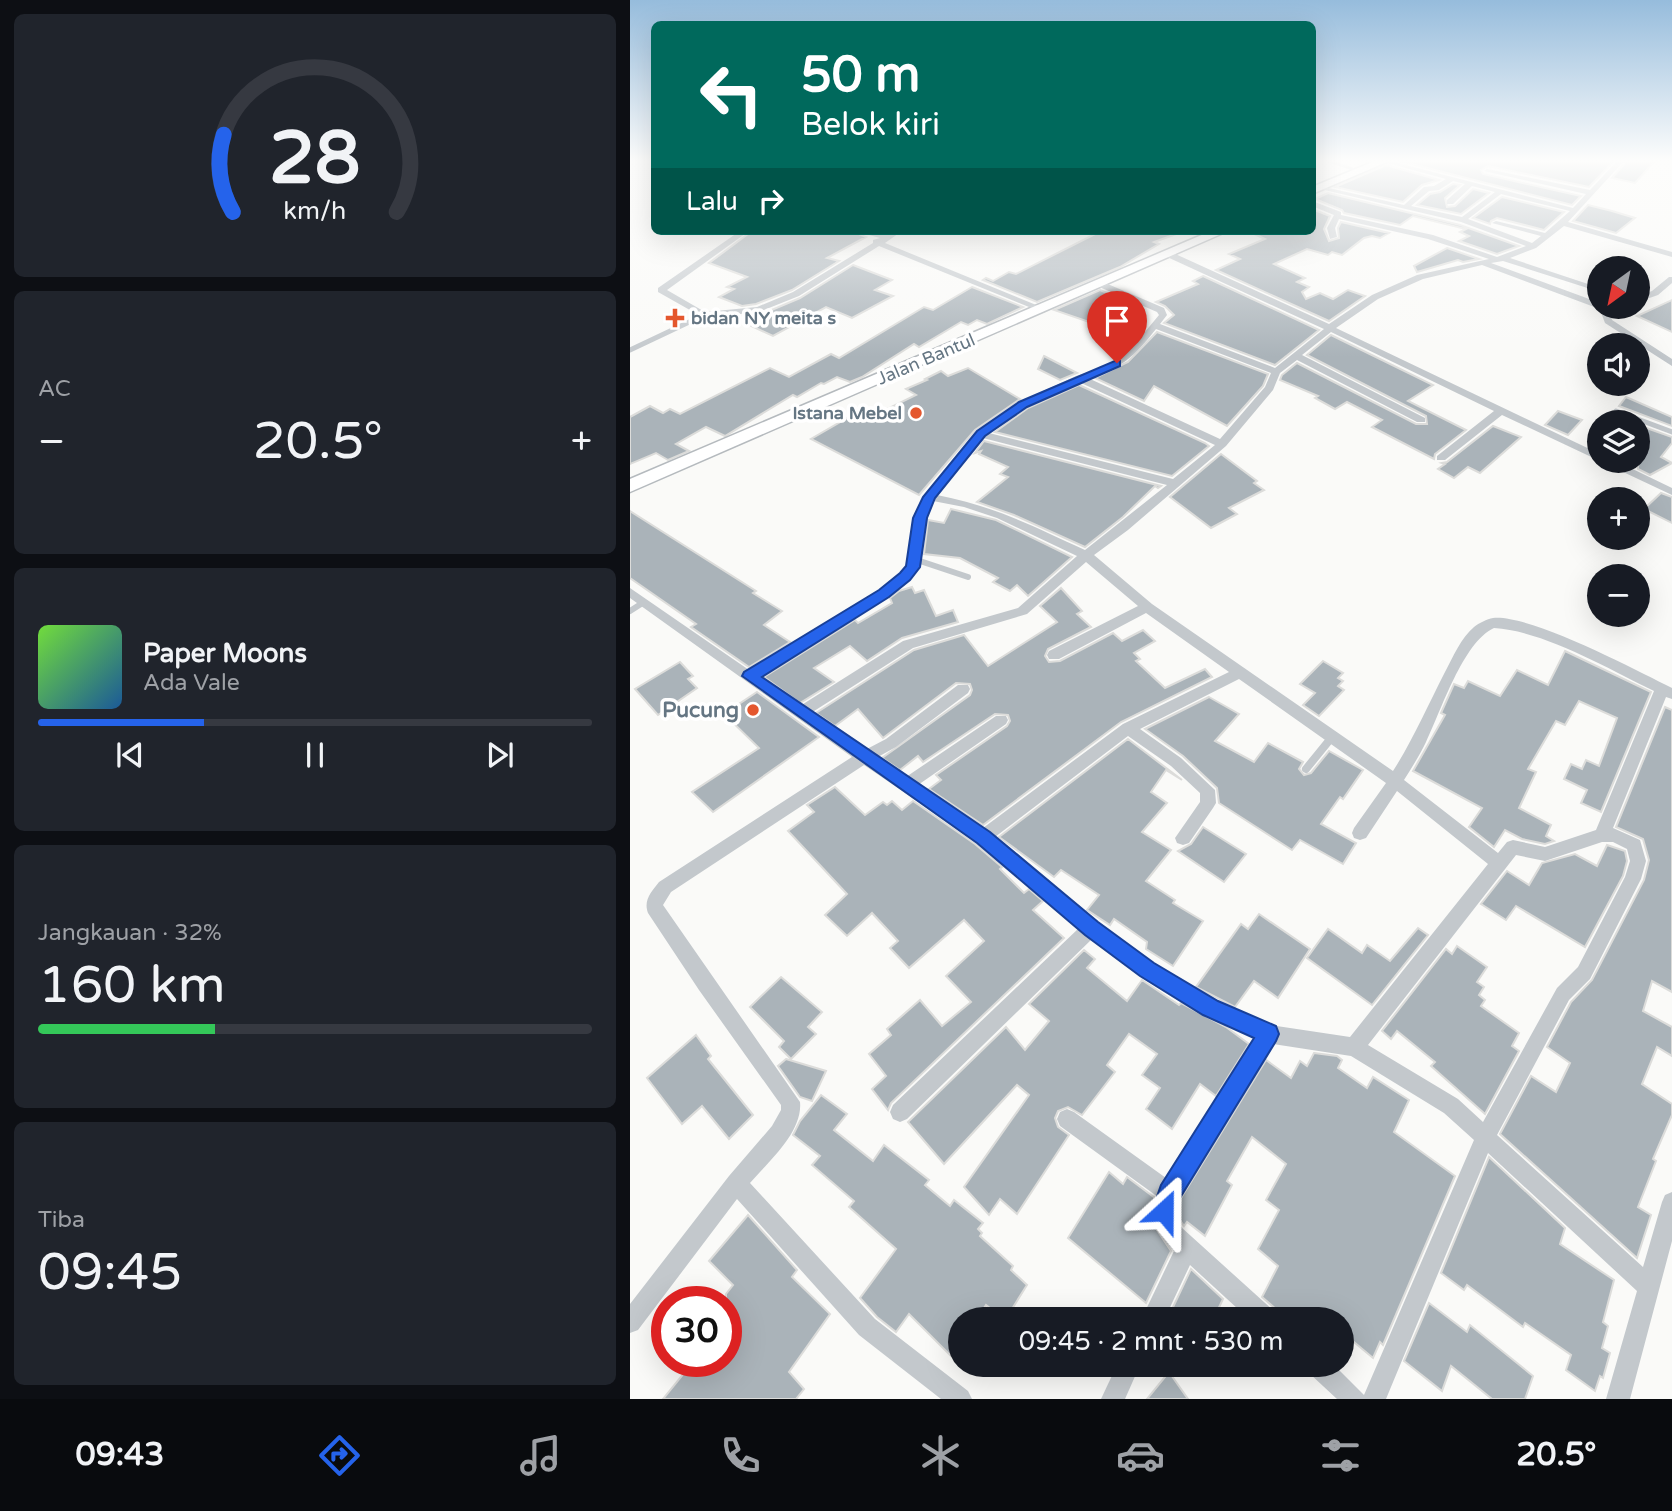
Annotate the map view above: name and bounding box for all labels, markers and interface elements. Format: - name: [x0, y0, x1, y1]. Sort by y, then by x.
- text: 50 m: [801, 46, 920, 105]
- icon: left: [686, 49, 777, 140]
- text: Belok kiri: [801, 106, 940, 144]
- text: 28: [269, 115, 361, 203]
- icon: right: [752, 182, 790, 220]
- text: Lalu: [686, 186, 738, 217]
- text: km/h: [284, 195, 346, 225]
- north arrow: [1587, 256, 1650, 318]
- map controls: [1587, 256, 1650, 627]
- pin: [1087, 291, 1147, 363]
- icon: arrive: [1098, 302, 1136, 340]
- place label: bidan NY meita s: [691, 307, 836, 329]
- marker: bidan NY meita s: [665, 308, 685, 328]
- street label: Jalan Bantul: [874, 328, 978, 390]
- button: sound: [1587, 333, 1650, 396]
- text: AC: [38, 375, 71, 403]
- place label: Istana Mebel: [792, 402, 902, 424]
- marker: Istana Mebel: [908, 405, 924, 421]
- text: 20.5°: [253, 410, 383, 473]
- button: layers: [1587, 410, 1650, 473]
- text: −: [38, 419, 65, 465]
- text: +: [571, 419, 592, 465]
- button: +: [1587, 487, 1650, 550]
- button: −: [1587, 564, 1650, 627]
- text: Paper Moons: [143, 638, 307, 669]
- text: Ada Vale: [143, 669, 240, 697]
- place label: Pucung: [662, 698, 739, 723]
- marker: Pucung: [745, 702, 761, 718]
- icon: previous: [111, 736, 149, 774]
- icon: pause: [296, 736, 334, 774]
- icon: next: [481, 736, 519, 774]
- text: Jangkauan · 32%: [38, 919, 222, 947]
- text: 160 km: [38, 954, 226, 1017]
- position arrow: [1127, 1174, 1201, 1248]
- text: Tiba: [38, 1206, 85, 1234]
- text: 09:45: [38, 1241, 182, 1304]
- speed limit sign: 30: [651, 1286, 742, 1377]
- text: 09:45 · 2 mnt · 530 m: [1019, 1326, 1283, 1357]
- icon: directions: [315, 1431, 364, 1480]
- icon: music: [516, 1431, 565, 1480]
- icon: phone: [716, 1431, 765, 1480]
- icon: climate: [916, 1431, 965, 1480]
- icon: car: [1116, 1431, 1165, 1480]
- icon: filters: [1316, 1431, 1365, 1480]
- text: 09:43: [76, 1436, 164, 1474]
- text: 20.5°: [1516, 1436, 1596, 1474]

